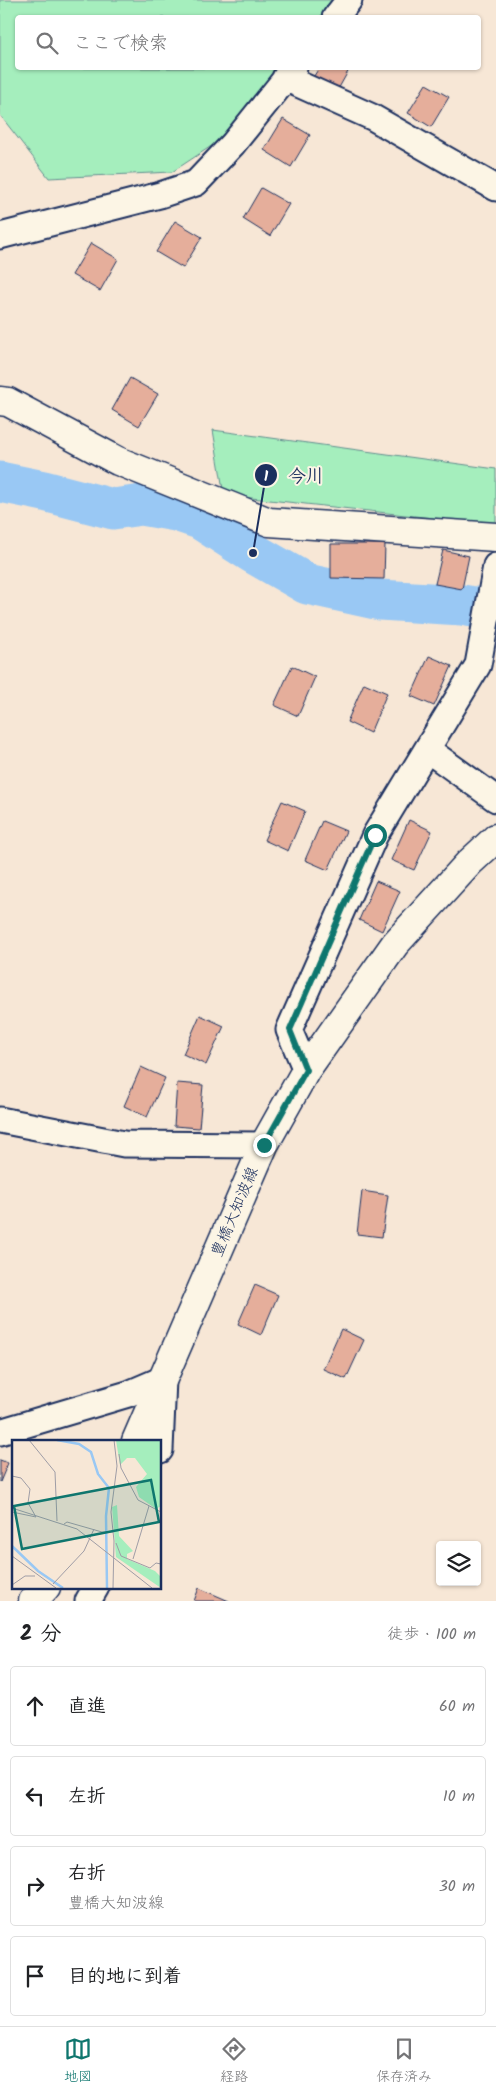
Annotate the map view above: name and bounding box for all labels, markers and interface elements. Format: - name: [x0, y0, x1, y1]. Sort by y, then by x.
- search box: [15, 15, 481, 70]
- icon: search: [33, 29, 61, 57]
- text: ここで検索: [73, 29, 168, 59]
- callout: 今川: [253, 459, 334, 492]
- text: 今川: [288, 463, 324, 492]
- text: 1: [264, 465, 269, 489]
- route start: [364, 824, 387, 847]
- route end: [253, 1134, 276, 1157]
- street label: 豊橋大知波線: [205, 1163, 265, 1261]
- inset map: [12, 1440, 161, 1588]
- map controls: [436, 1541, 481, 1586]
- button: layers: [436, 1541, 481, 1586]
- text: 2 分: [20, 1618, 61, 1651]
- text: 徒歩 · 100 m: [387, 1622, 476, 1647]
- icon: ahead: [21, 1692, 49, 1720]
- text: 直進: [68, 1692, 106, 1722]
- text: 60 m: [439, 1694, 475, 1719]
- icon: left: [21, 1782, 49, 1810]
- text: 左折: [68, 1782, 106, 1812]
- text: 10 m: [443, 1784, 475, 1809]
- text: 右折: [68, 1859, 106, 1889]
- icon: right: [21, 1872, 49, 1900]
- text: 30 m: [439, 1874, 475, 1899]
- text: 豊橋大知波線: [68, 1891, 164, 1916]
- icon: arrive: [21, 1962, 49, 1990]
- text: 目的地に到着: [68, 1962, 182, 1992]
- tab: 地図: [64, 2035, 92, 2088]
- tab: 経路: [220, 2035, 248, 2088]
- tab: 保存済み: [376, 2035, 432, 2088]

